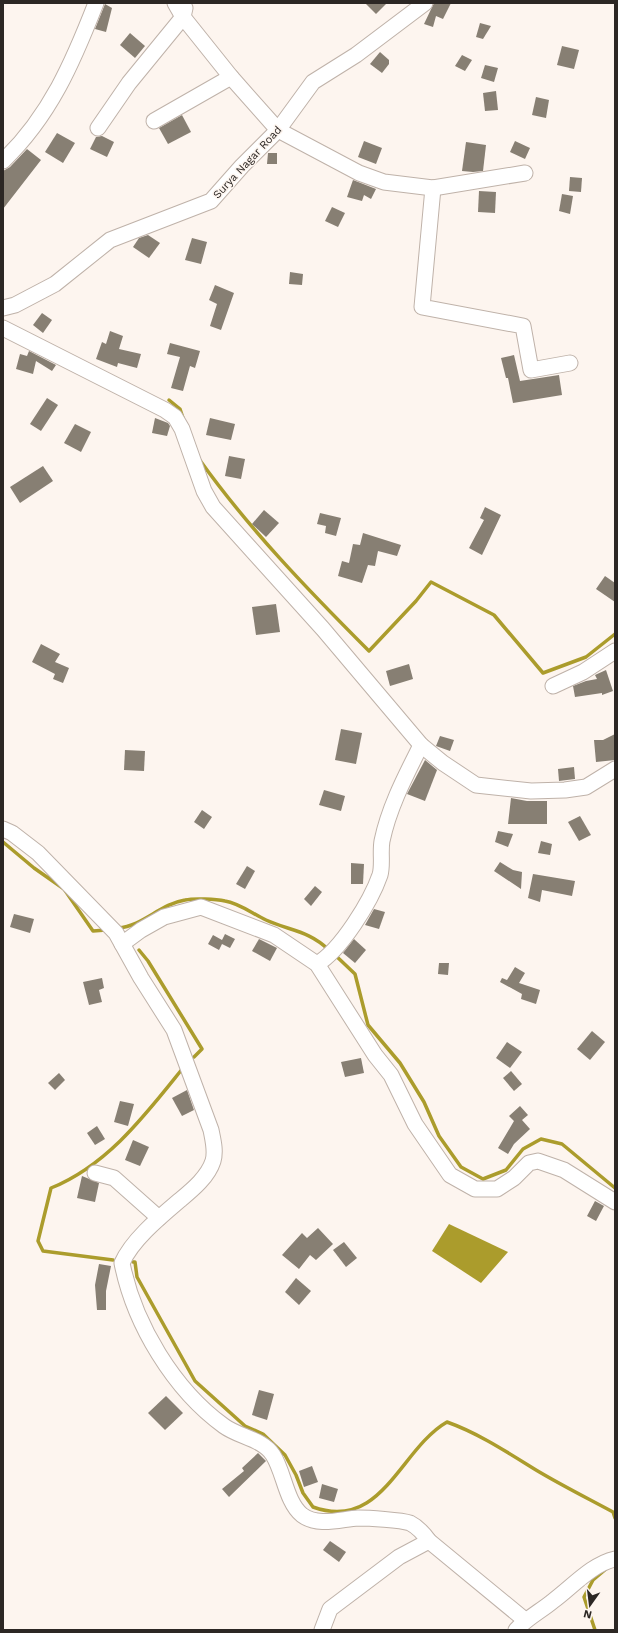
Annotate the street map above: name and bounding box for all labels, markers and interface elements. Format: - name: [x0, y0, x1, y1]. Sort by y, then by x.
- street label: Surya Nagar Road: [210, 123, 284, 201]
- north arrow: [570, 1585, 610, 1625]
- text: N: [582, 1607, 593, 1622]

